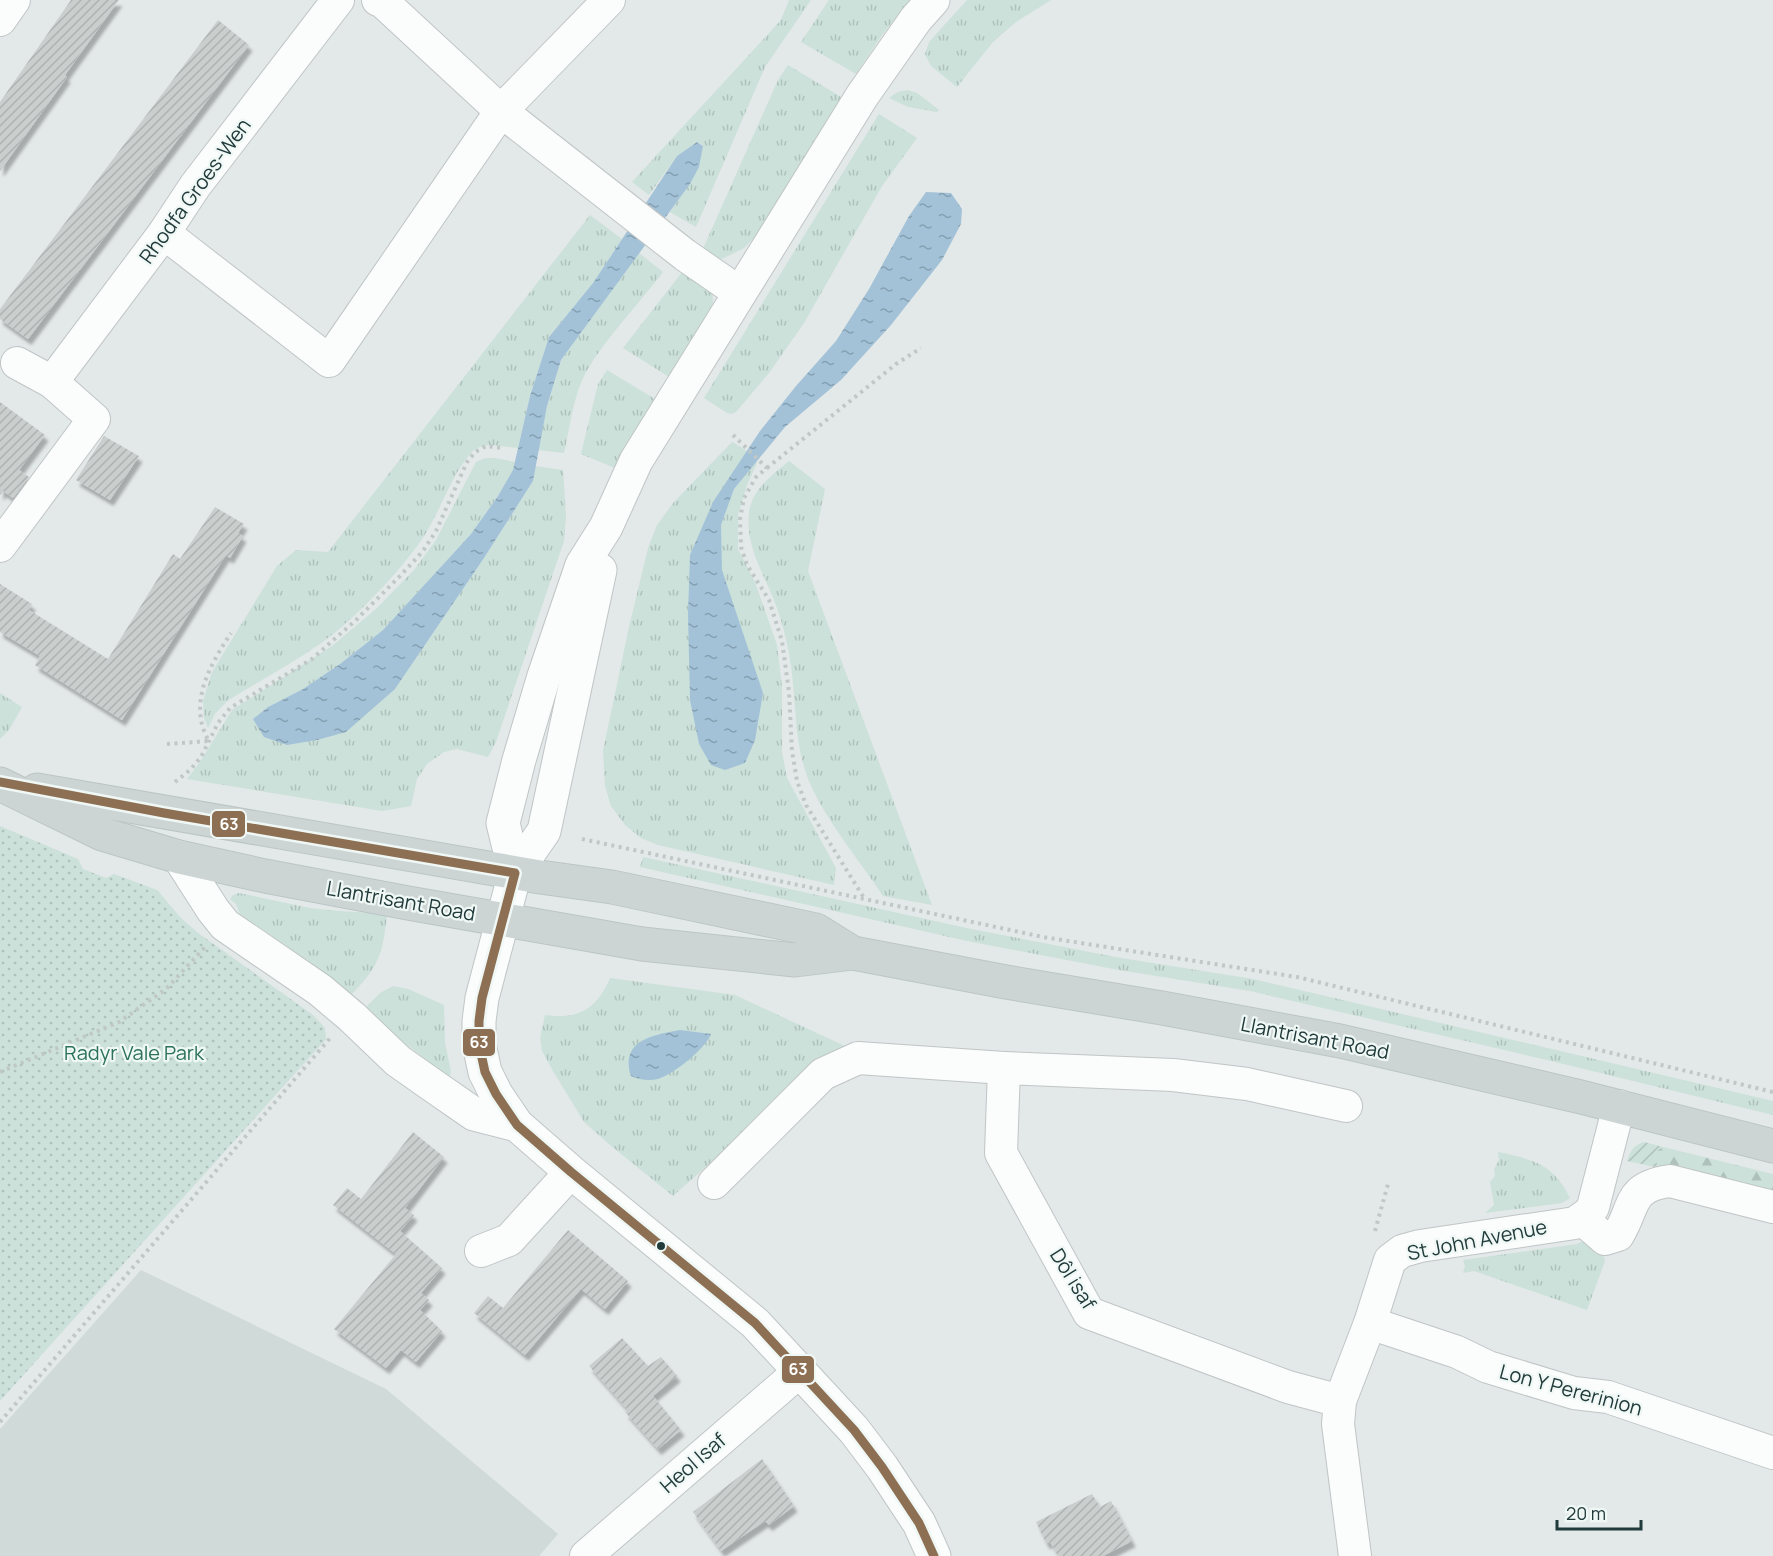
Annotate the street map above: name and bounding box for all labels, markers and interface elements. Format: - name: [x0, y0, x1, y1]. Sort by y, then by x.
- street label: Rhodfa Groes-Wen: [133, 113, 257, 269]
- line badge: 63: [211, 810, 246, 838]
- text: 63: [219, 813, 239, 835]
- street label: Llantrisant Road: [325, 874, 478, 927]
- street label: Llantrisant Road: [1239, 1010, 1392, 1065]
- line badge: 63: [462, 1028, 496, 1057]
- text: 63: [469, 1031, 489, 1053]
- park label: Radyr Vale Park: [64, 1039, 205, 1066]
- street label: St John Avenue: [1405, 1213, 1549, 1266]
- unlabelled marker: [655, 1240, 667, 1252]
- street label: Dôl isaf: [1044, 1243, 1103, 1314]
- line badge: 63: [781, 1355, 815, 1384]
- street label: Lon Y Pererinion: [1497, 1357, 1646, 1422]
- text: 63: [788, 1358, 808, 1380]
- street label: Heol Isaf: [654, 1426, 731, 1499]
- scale bar: [1557, 1493, 1641, 1531]
- text: 20 m: [1566, 1501, 1606, 1525]

